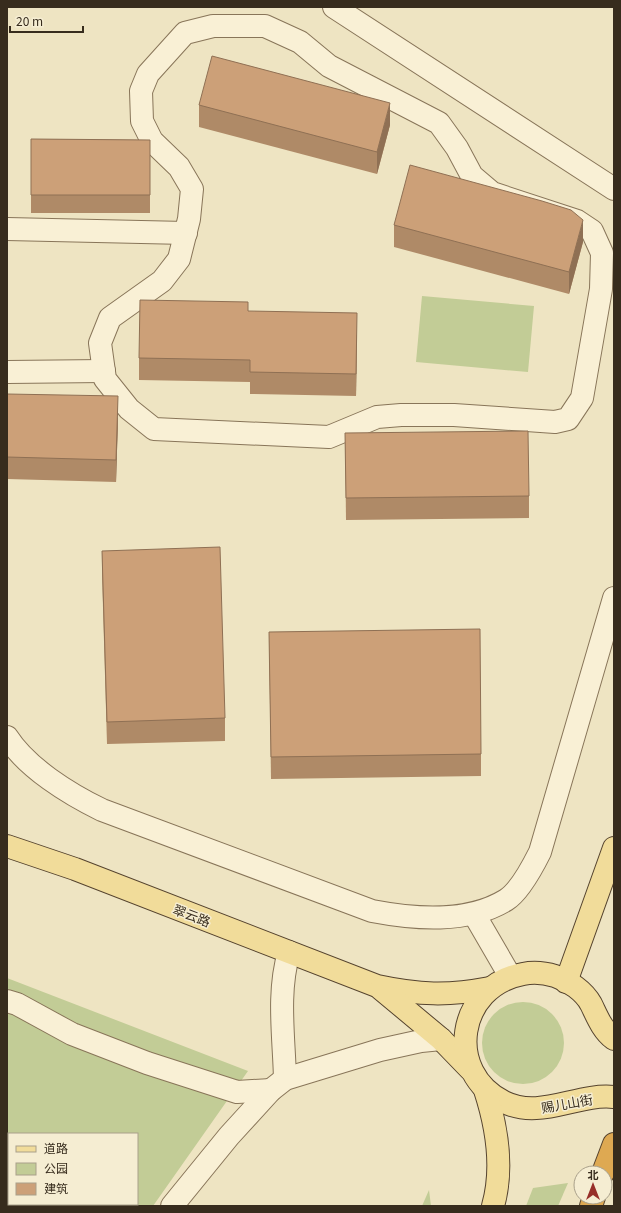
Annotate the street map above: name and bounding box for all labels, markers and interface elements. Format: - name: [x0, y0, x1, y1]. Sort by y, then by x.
- scale bar: [10, 8, 83, 34]
- text: 20 m: [16, 12, 43, 29]
- street label: 翠云路: [170, 899, 214, 931]
- street label: 赐儿山街: [540, 1089, 594, 1117]
- legend: [8, 1133, 138, 1205]
- text: 道路: [44, 1139, 68, 1156]
- text: 公园: [44, 1159, 68, 1176]
- north arrow: [573, 1165, 613, 1205]
- text: 北: [588, 1166, 599, 1182]
- text: 建筑: [44, 1179, 68, 1196]

